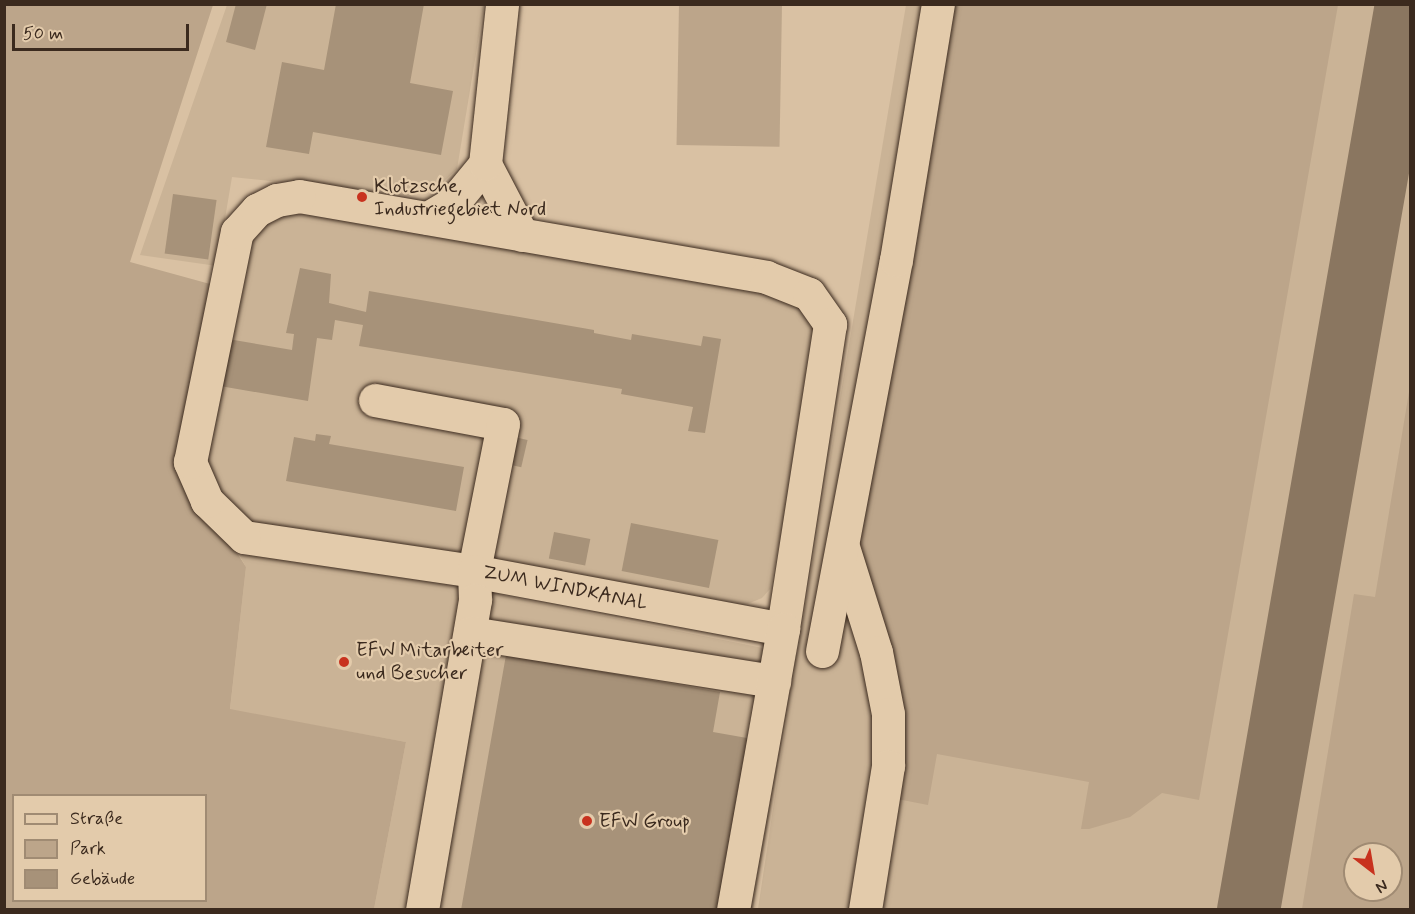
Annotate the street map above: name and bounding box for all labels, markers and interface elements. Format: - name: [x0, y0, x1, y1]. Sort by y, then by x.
- scale bar: [15, 12, 192, 50]
- text: 50 m: [23, 22, 63, 46]
- place label: Klotzsche, Industriegebiet Nord: [374, 174, 547, 221]
- marker: Klotzsche, Industriegebiet Nord: [355, 190, 369, 204]
- street label: ZUM WINDKANAL: [477, 560, 653, 616]
- place label: EFW Mitarbeiter und Besucher: [356, 638, 501, 685]
- marker: EFW Mitarbeiter und Besucher: [337, 655, 351, 669]
- legend: [12, 794, 207, 902]
- text: Straße: [70, 807, 123, 831]
- place label: EFW Group: [599, 809, 690, 833]
- marker: EFW Group: [580, 814, 594, 828]
- text: Park: [70, 837, 106, 861]
- north arrow: [1343, 842, 1403, 902]
- text: Gebäude: [70, 867, 135, 891]
- text: N: [1372, 874, 1391, 898]

